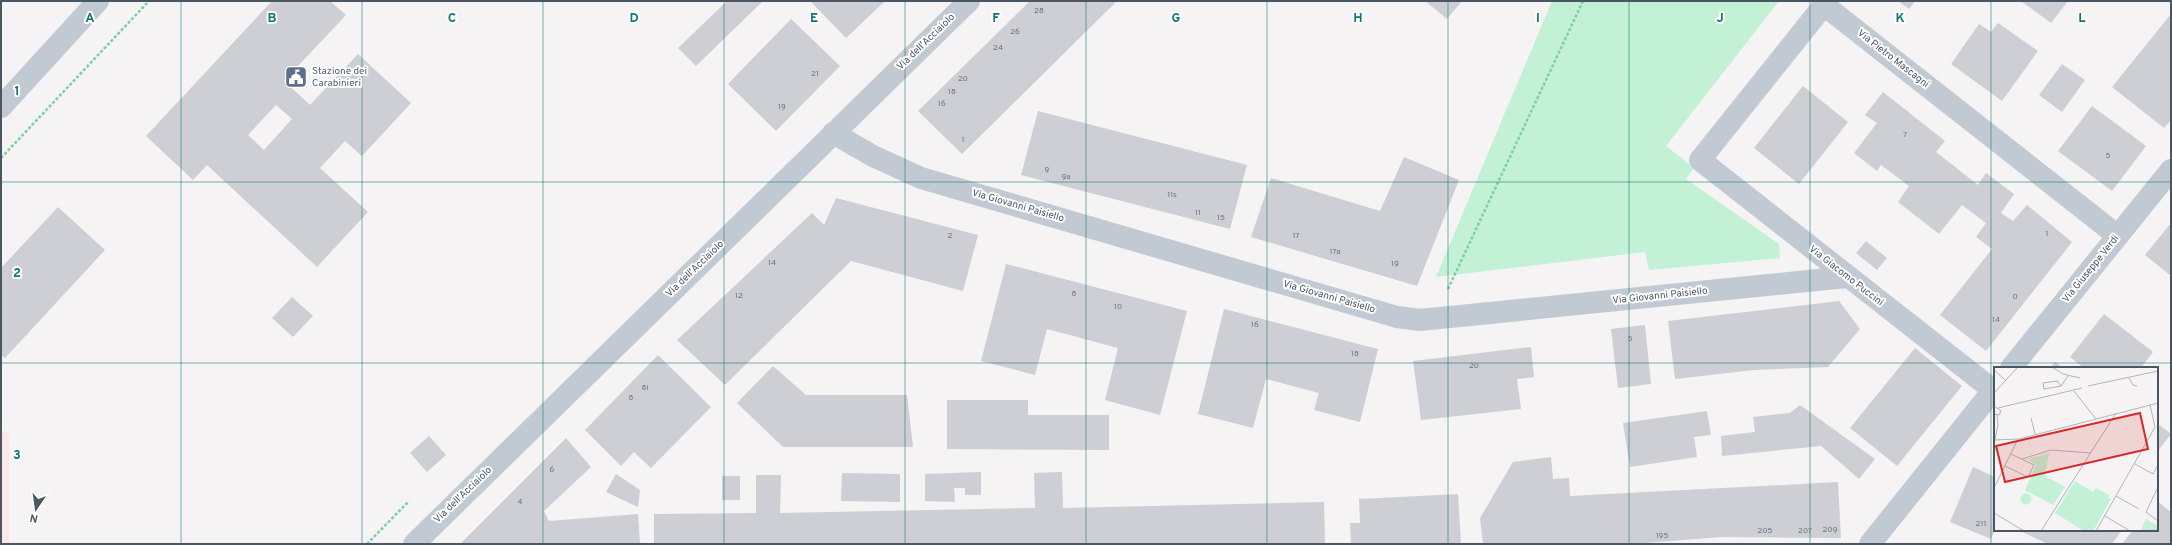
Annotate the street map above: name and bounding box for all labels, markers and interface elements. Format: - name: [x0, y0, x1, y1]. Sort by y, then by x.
- house number: 28: [1034, 6, 1044, 16]
- text: A: [85, 11, 95, 27]
- text: B: [268, 11, 277, 27]
- text: C: [448, 11, 456, 27]
- text: D: [629, 11, 639, 27]
- text: E: [810, 11, 818, 27]
- street label: Via dell'Acciaiolo: [894, 11, 958, 73]
- text: F: [992, 11, 1000, 27]
- text: G: [1172, 11, 1181, 27]
- text: H: [1353, 11, 1363, 27]
- text: I: [1536, 11, 1540, 27]
- text: J: [1716, 11, 1724, 27]
- text: K: [1895, 11, 1905, 27]
- text: L: [2078, 11, 2086, 27]
- house number: 26: [1010, 27, 1020, 37]
- street label: Via Pietro Mascagni: [1855, 27, 1931, 91]
- house number: 24: [993, 43, 1003, 53]
- public building icon: Stazione dei Carabinieri: [283, 64, 309, 90]
- place label: Stazione dei Carabinieri: [312, 65, 367, 90]
- house number: 21: [811, 69, 819, 79]
- house number: 20: [958, 74, 968, 84]
- text: 1: [14, 84, 20, 100]
- house number: 18: [948, 87, 956, 97]
- house number: 16: [938, 99, 946, 109]
- house number: 19: [778, 102, 786, 112]
- house number: 7: [1903, 130, 1907, 140]
- house number: 1: [962, 135, 964, 145]
- house number: 5: [2106, 151, 2111, 161]
- house number: 9: [1045, 165, 1050, 175]
- house number: 9a: [1062, 172, 1070, 182]
- street label: Via Giovanni Paisiello: [970, 187, 1066, 226]
- house number: 11s: [1167, 190, 1177, 200]
- house number: 11: [1195, 208, 1201, 218]
- house number: 15: [1217, 213, 1225, 223]
- house number: 1: [2046, 229, 2048, 239]
- house number: 2: [948, 231, 953, 241]
- house number: 17: [1292, 231, 1300, 241]
- street label: Via Giuseppe Verdi: [2060, 233, 2122, 305]
- street label: Via dell'Acciaiolo: [663, 238, 727, 300]
- street label: Via Giacomo Puccini: [1806, 243, 1886, 309]
- house number: 17a: [1329, 247, 1341, 257]
- house number: 14: [768, 258, 776, 268]
- house number: 19: [1391, 259, 1399, 269]
- text: 2: [13, 266, 21, 282]
- street label: Via Giovanni Paisiello: [1281, 278, 1377, 317]
- street label: Via Giovanni Paisiello: [1612, 284, 1709, 307]
- house number: 8: [1072, 289, 1077, 299]
- house number: 12: [735, 291, 743, 301]
- house number: 0: [2012, 292, 2018, 302]
- house number: 10: [1114, 302, 1122, 312]
- house number: 14: [1992, 315, 2000, 325]
- house number: 16: [1251, 320, 1259, 330]
- house number: 5: [1628, 334, 1633, 344]
- house number: 18: [1351, 349, 1359, 359]
- house number: 20: [1469, 361, 1479, 371]
- inset map: [1994, 367, 2158, 531]
- house number: 8i: [642, 383, 648, 393]
- house number: 8: [629, 393, 634, 403]
- text: 3: [13, 448, 21, 464]
- street label: Via dell'Acciaiolo: [431, 464, 495, 526]
- house number: 6: [550, 465, 555, 475]
- north arrow: [16, 489, 56, 529]
- house number: 4: [518, 497, 523, 507]
- text: N: [29, 510, 39, 525]
- house number: 211: [1976, 519, 1986, 529]
- house number: 209: [1823, 525, 1838, 535]
- house number: 205: [1758, 526, 1773, 536]
- house number: 207: [1798, 526, 1812, 536]
- house number: 195: [1656, 531, 1668, 541]

